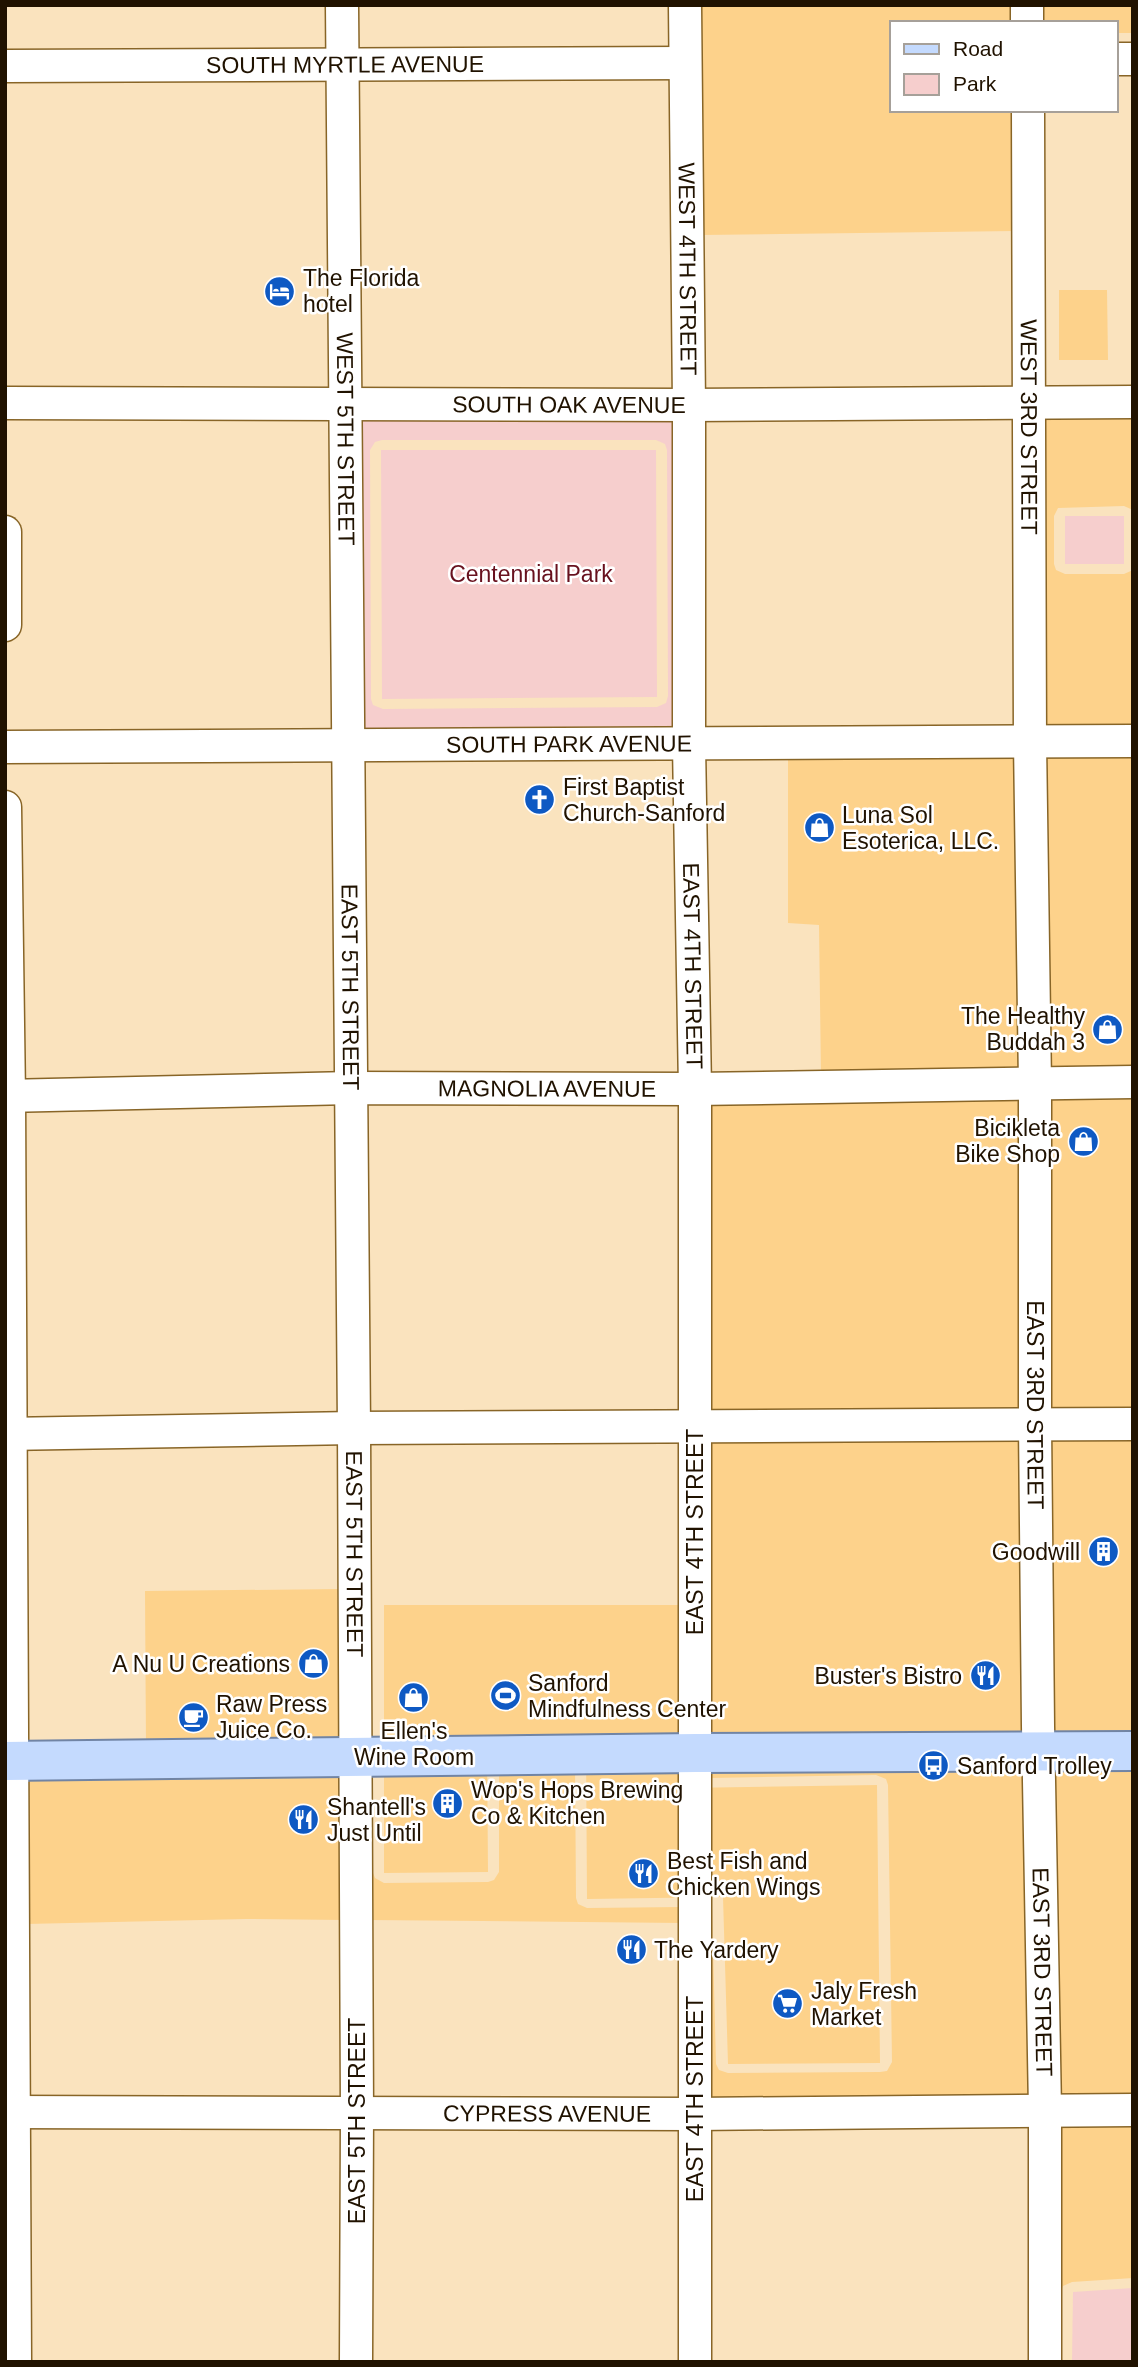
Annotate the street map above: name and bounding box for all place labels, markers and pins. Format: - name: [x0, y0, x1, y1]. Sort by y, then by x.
- place label: The Florida hotel: [303, 265, 420, 317]
- hotel icon: The Florida hotel: [263, 274, 297, 308]
- place label: First Baptist Church-Sanford: [563, 774, 725, 826]
- church icon: First Baptist Church-Sanford: [523, 783, 557, 817]
- place label: Luna Sol Esoterica, LLC.: [842, 802, 999, 854]
- shop icon: Luna Sol Esoterica, LLC.: [802, 811, 836, 845]
- place label: The Healthy Buddah 3: [961, 1003, 1085, 1055]
- shop icon: The Healthy Buddah 3: [1091, 1012, 1125, 1046]
- place label: Bicikleta Bike Shop: [955, 1115, 1060, 1167]
- shop icon: Bicikleta Bike Shop: [1066, 1124, 1100, 1158]
- building icon: Goodwill: [1086, 1535, 1120, 1569]
- place label: Goodwill: [992, 1539, 1080, 1565]
- shop icon: A Nu U Creations: [296, 1647, 330, 1681]
- place label: A Nu U Creations: [112, 1651, 290, 1677]
- restaurant icon: Buster's Bistro: [968, 1659, 1002, 1693]
- place label: Buster's Bistro: [814, 1663, 962, 1689]
- place label: Sanford Mindfulness Center: [528, 1670, 726, 1722]
- sports icon: Sanford Mindfulness Center: [488, 1679, 522, 1713]
- shop icon: Ellen's Wine Room: [397, 1680, 431, 1714]
- place label: Raw Press Juice Co.: [216, 1691, 327, 1743]
- cafe icon: Raw Press Juice Co.: [176, 1700, 210, 1734]
- place label: Ellen's Wine Room: [354, 1718, 474, 1770]
- bus stop icon: Sanford Trolley: [917, 1749, 951, 1783]
- place label: Sanford Trolley: [957, 1753, 1112, 1779]
- place label: Wop's Hops Brewing Co & Kitchen: [471, 1777, 683, 1829]
- building icon: Wop's Hops Brewing Co & Kitchen: [431, 1786, 465, 1820]
- place label: Shantell's Just Until: [327, 1794, 426, 1846]
- restaurant icon: Shantell's Just Until: [287, 1803, 321, 1837]
- place label: Best Fish and Chicken Wings: [667, 1848, 820, 1900]
- restaurant icon: Best Fish and Chicken Wings: [627, 1857, 661, 1891]
- restaurant icon: The Yardery: [614, 1933, 648, 1967]
- place label: The Yardery: [654, 1937, 779, 1963]
- place label: Jaly Fresh Market: [811, 1978, 917, 2030]
- supermarket icon: Jaly Fresh Market: [771, 1987, 805, 2021]

